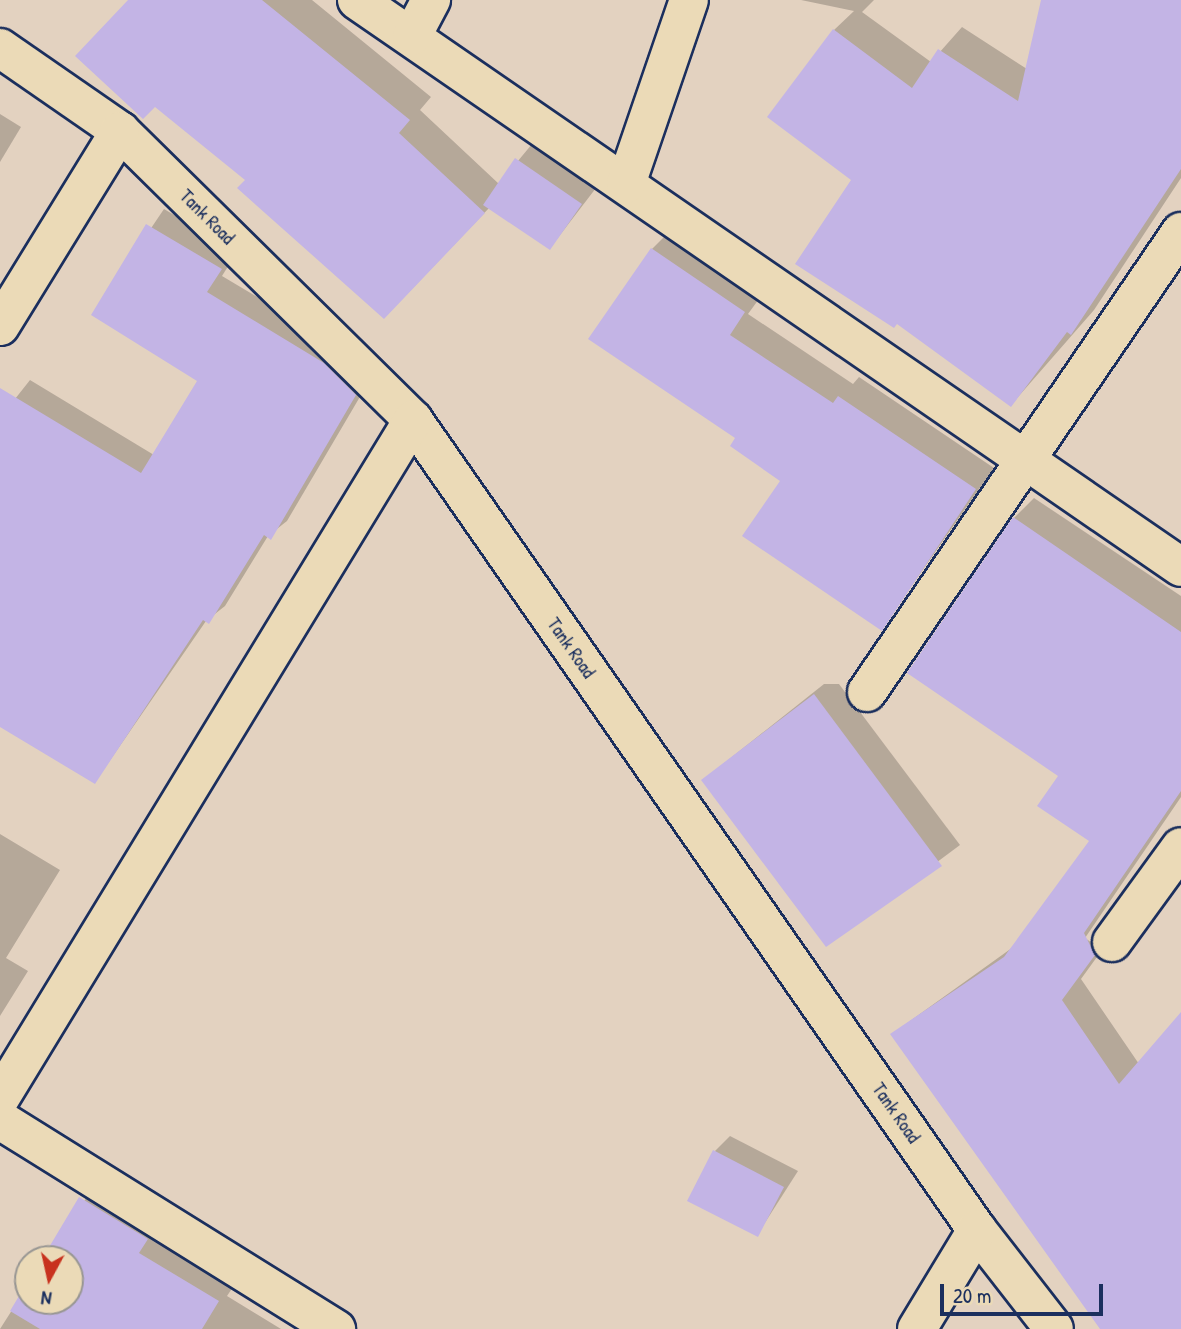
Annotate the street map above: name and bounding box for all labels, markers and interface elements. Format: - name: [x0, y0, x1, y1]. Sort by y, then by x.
- street label: Tank Road: [175, 185, 239, 249]
- street label: Tank Road: [542, 613, 600, 683]
- street label: Tank Road: [867, 1078, 925, 1148]
- north arrow: [14, 1245, 84, 1315]
- scale bar: [943, 1270, 1106, 1314]
- text: 20 m: [953, 1281, 991, 1310]
- text: N: [40, 1285, 53, 1312]

